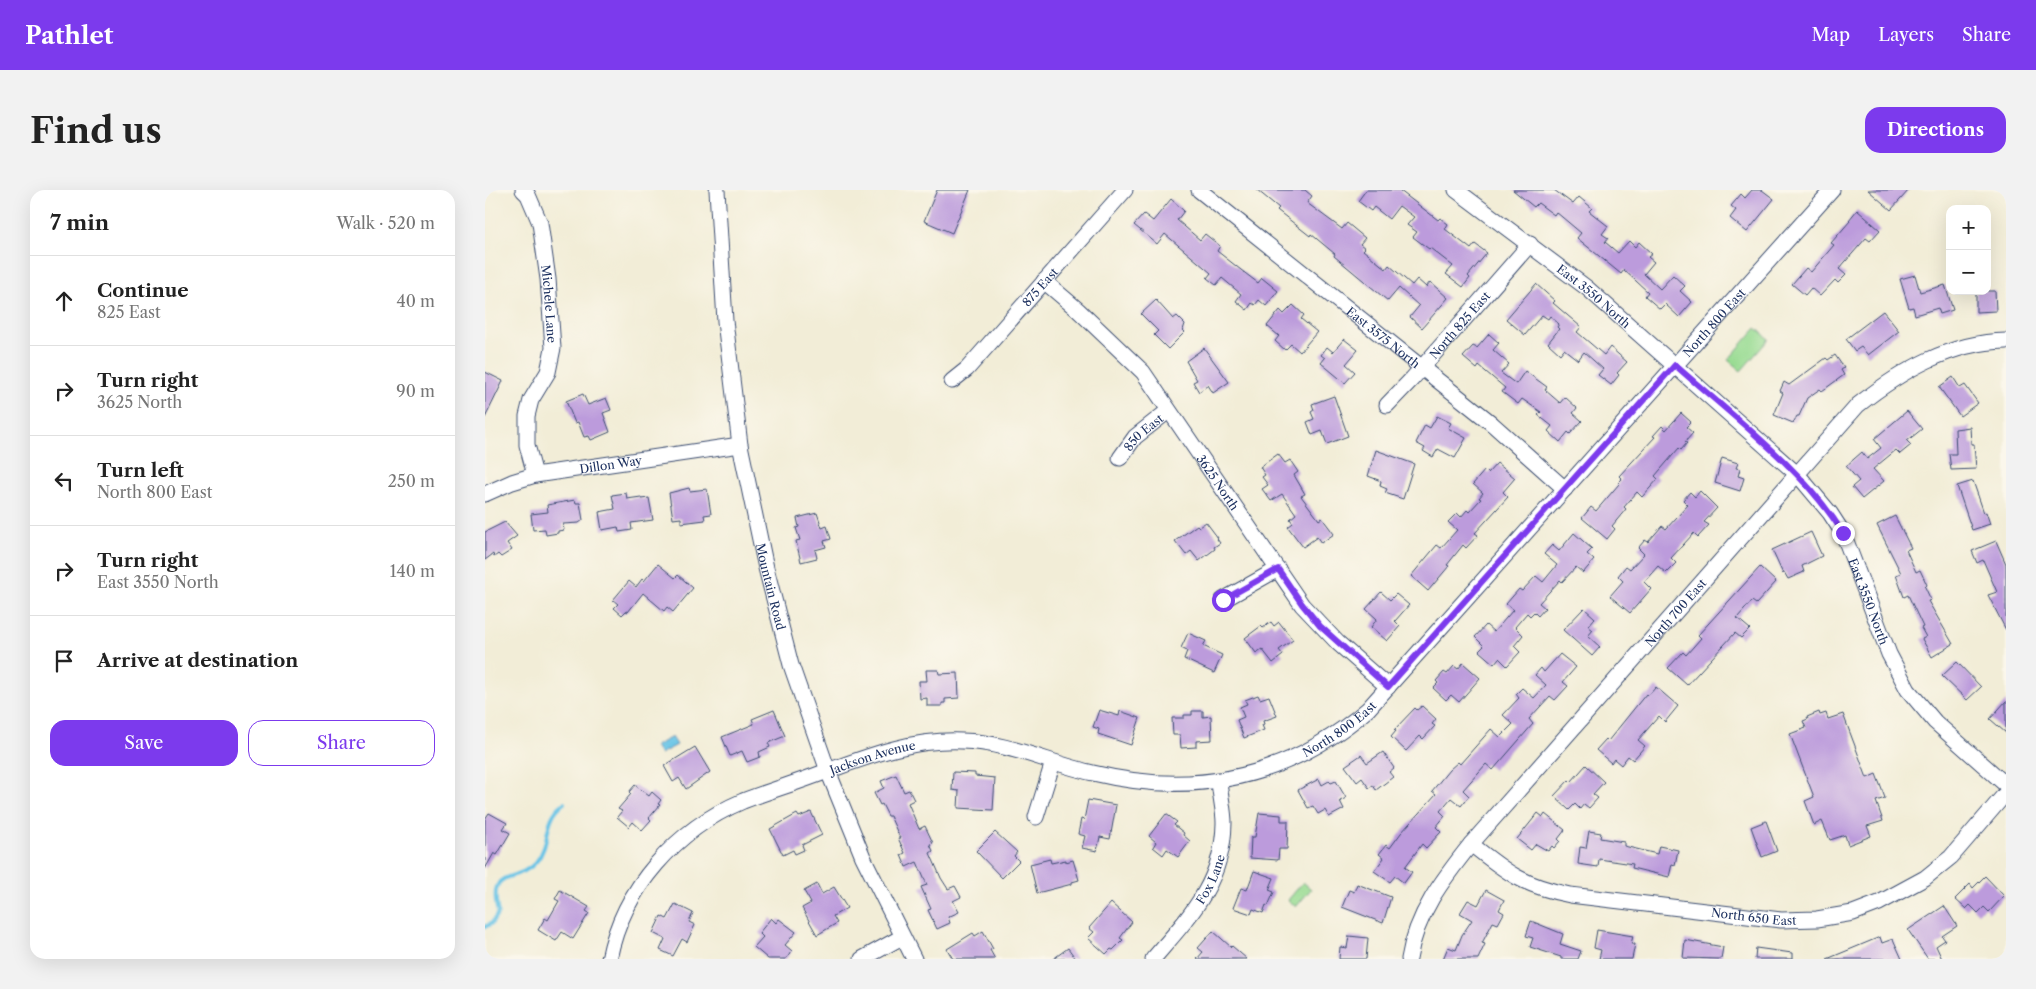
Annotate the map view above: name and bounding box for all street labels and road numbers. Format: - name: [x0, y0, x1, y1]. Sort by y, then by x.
- street label: East 3550 North: [1554, 261, 1634, 331]
- street label: Michele Lane: [539, 264, 560, 344]
- street label: 875 East: [1019, 264, 1061, 309]
- street label: North 800 East: [1679, 284, 1749, 360]
- street label: North 825 East: [1426, 287, 1493, 362]
- street label: East 3575 North: [1344, 303, 1424, 371]
- street label: 850 East: [1120, 410, 1166, 454]
- street label: Dillon Way: [578, 452, 643, 476]
- street label: 3625 North: [1194, 452, 1243, 513]
- street label: Mountain Road: [753, 542, 789, 632]
- street label: East 3550 North: [1846, 556, 1892, 647]
- street label: North 700 East: [1641, 575, 1710, 649]
- street label: North 800 East: [1300, 697, 1379, 760]
- street label: Jackson Avenue: [825, 737, 917, 778]
- street label: Fox Lane: [1192, 852, 1227, 907]
- street label: North 650 East: [1711, 904, 1797, 928]

